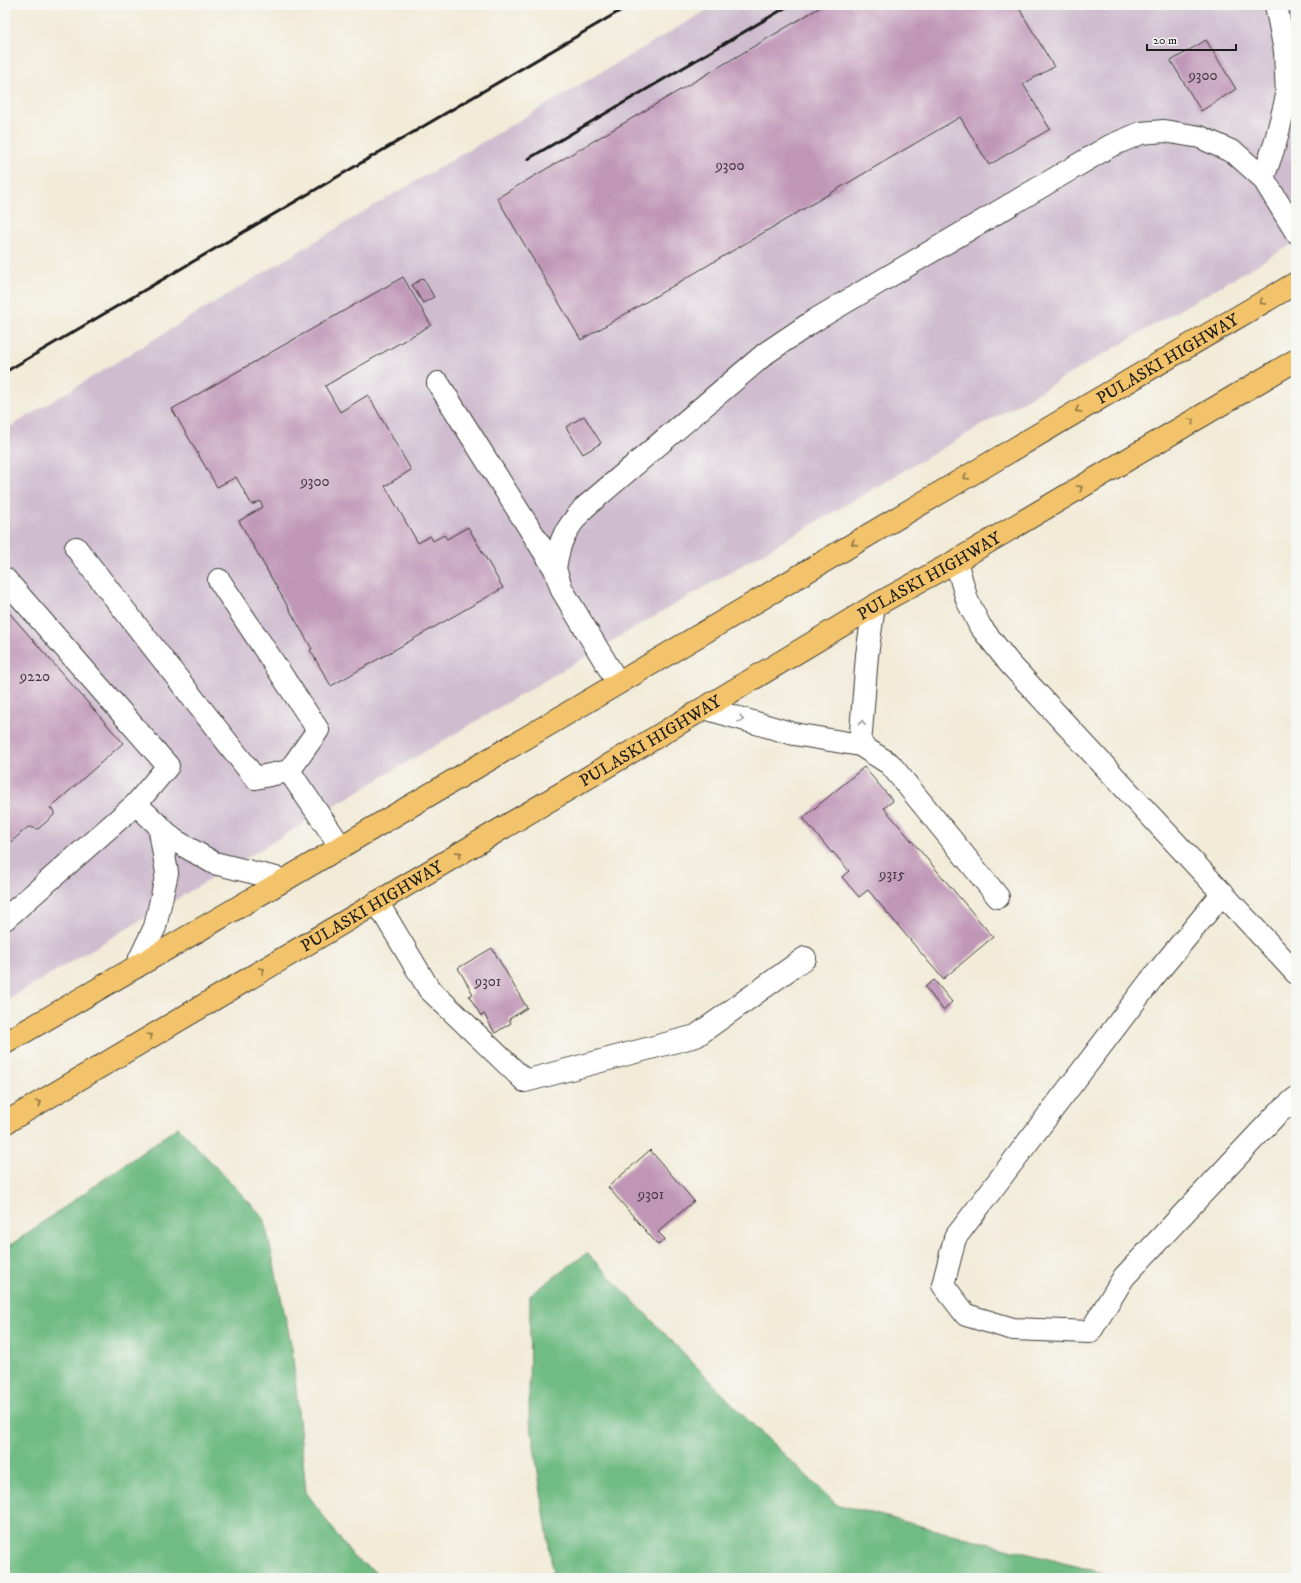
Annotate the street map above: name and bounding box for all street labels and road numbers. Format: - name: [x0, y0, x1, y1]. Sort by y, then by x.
- street label: PULASKI HIGHWAY: [1093, 309, 1243, 410]
- street label: PULASKI HIGHWAY: [853, 527, 1005, 626]
- street label: PULASKI HIGHWAY: [576, 690, 726, 792]
- street label: PULASKI HIGHWAY: [297, 856, 447, 957]

